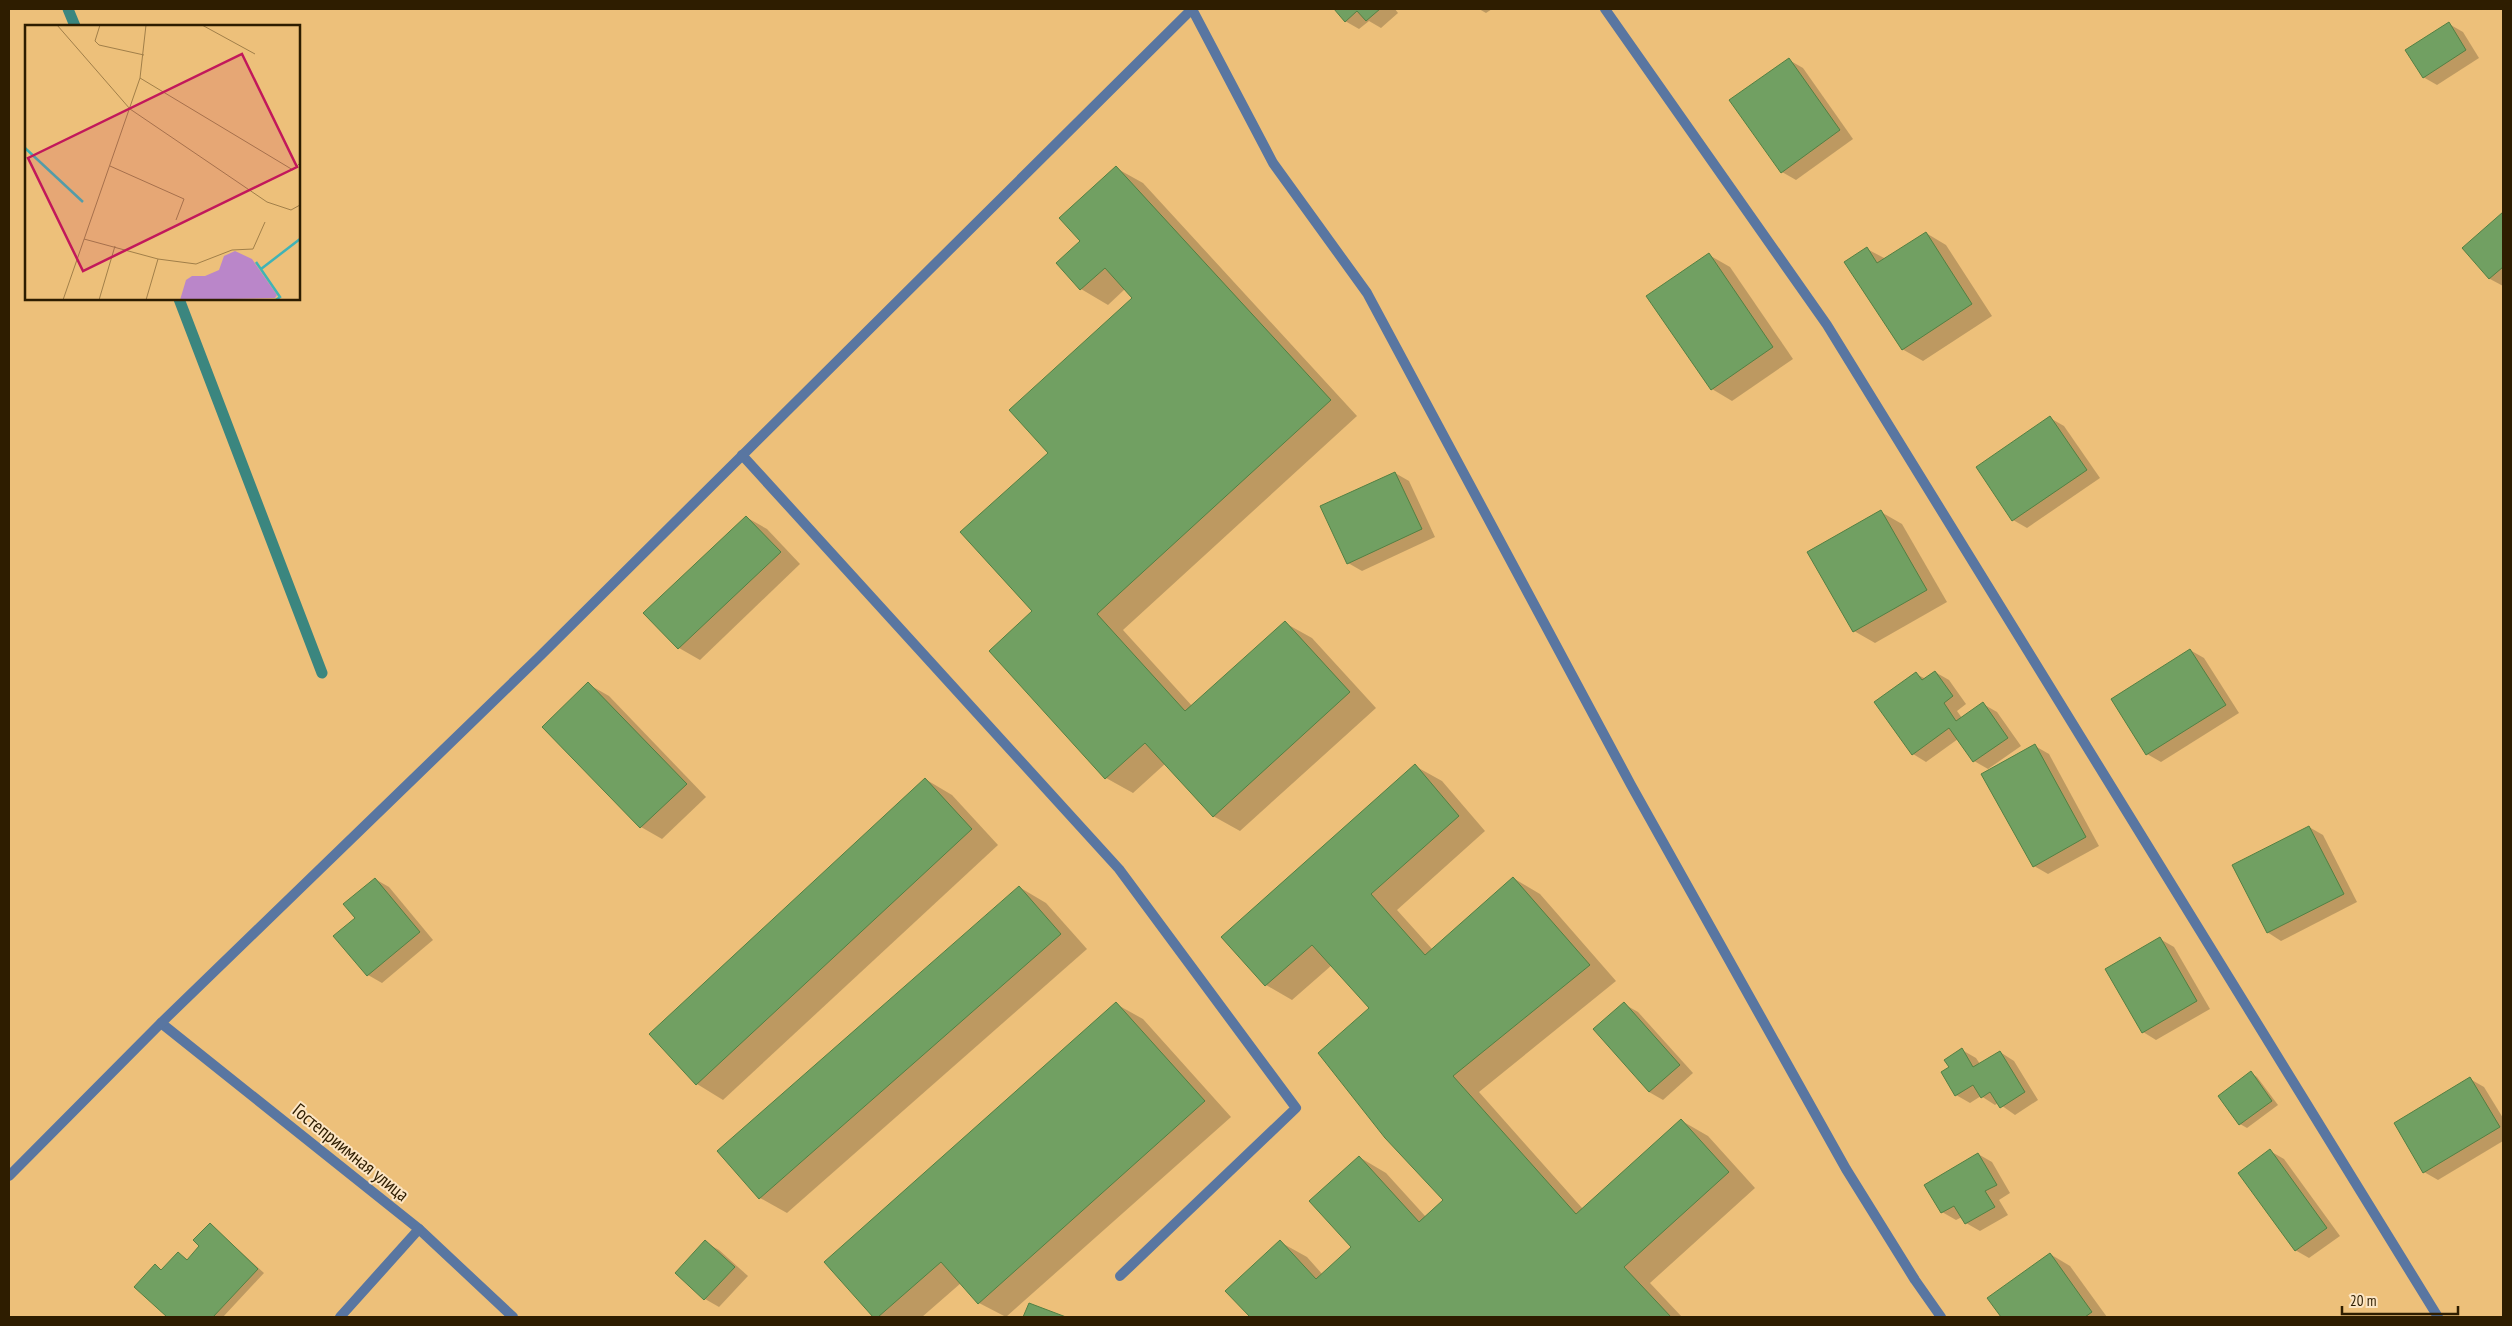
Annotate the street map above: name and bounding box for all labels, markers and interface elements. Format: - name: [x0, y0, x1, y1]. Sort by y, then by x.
- inset map: [25, 25, 300, 300]
- street label: Гостеприимная улица: [288, 1098, 414, 1206]
- scale bar: [2342, 1284, 2458, 1316]
- text: 20 m: [2350, 1291, 2376, 1310]

